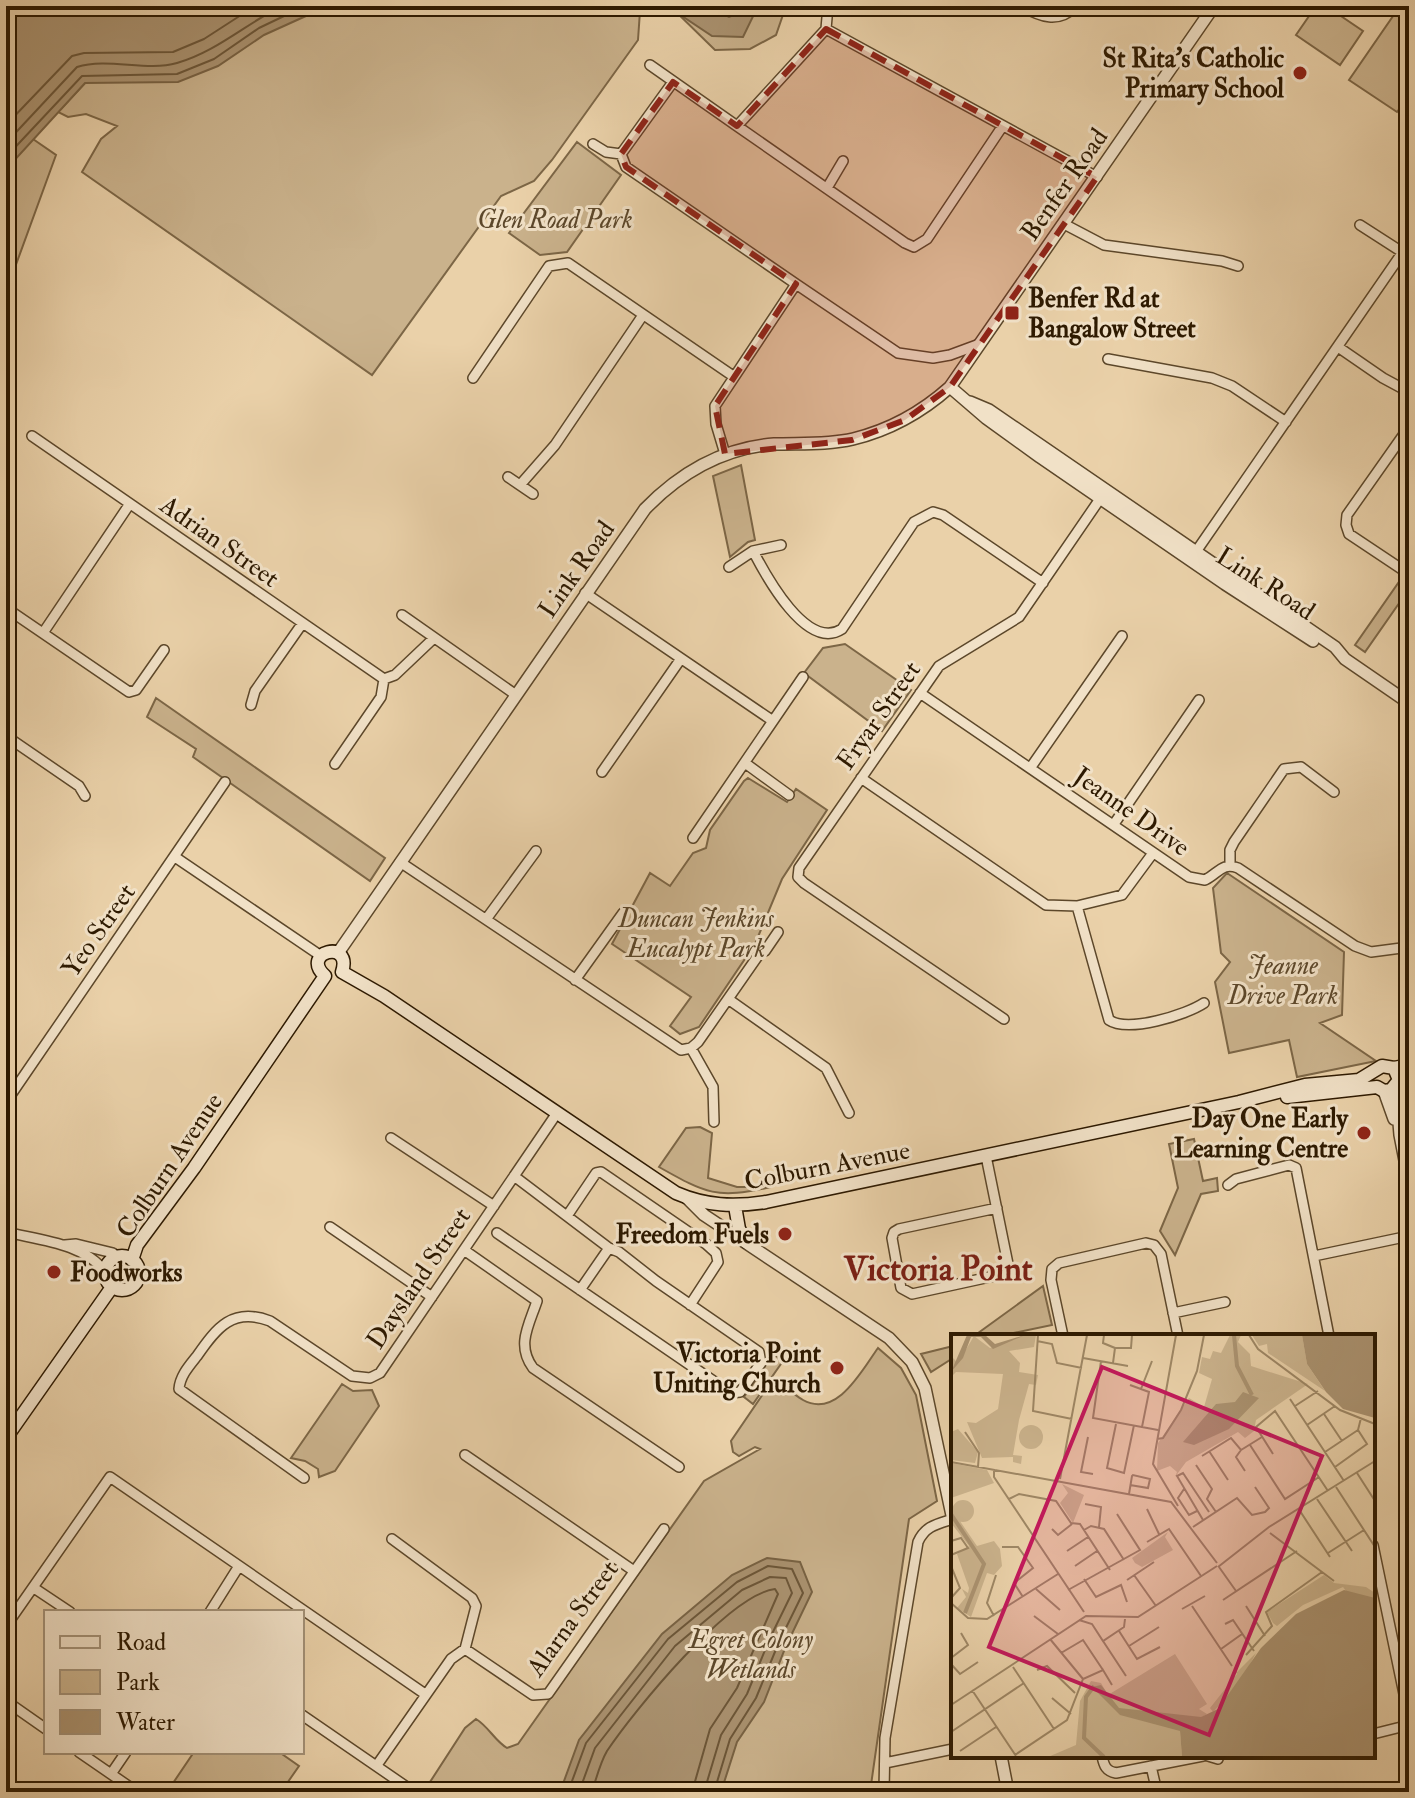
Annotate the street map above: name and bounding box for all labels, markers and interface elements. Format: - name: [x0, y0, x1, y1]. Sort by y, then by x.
- place label: St Rita's Catholic Primary School: [1103, 43, 1285, 106]
- marker: St Rita's Catholic Primary School: [1291, 64, 1309, 82]
- street label: Benfer Road: [1014, 122, 1115, 247]
- park label: Glen Road Park: [477, 204, 633, 236]
- place label: Benfer Rd at Bangalow Street: [1028, 283, 1196, 346]
- marker: Benfer Rd at Bangalow Street: [1003, 304, 1021, 322]
- street label: Adrian Street: [153, 489, 285, 595]
- street label: Link Road: [532, 515, 622, 624]
- street label: Link Road: [1210, 540, 1321, 628]
- street label: Fryar Street: [830, 655, 928, 776]
- street label: Jeanne Drive: [1066, 760, 1196, 864]
- street label: Yeo Street: [55, 878, 143, 984]
- park label: Duncan Jenkins Eucalypt Park: [617, 903, 775, 965]
- park label: Jeanne Drive Park: [1227, 950, 1338, 1012]
- street label: Colburn Avenue: [110, 1087, 230, 1244]
- place label: Day One Early Learning Centre: [1174, 1103, 1350, 1166]
- marker: Day One Early Learning Centre: [1355, 1124, 1373, 1142]
- street label: Colburn Avenue: [742, 1134, 913, 1198]
- street label: Daysland Street: [360, 1202, 478, 1355]
- place label: Freedom Fuels: [615, 1219, 769, 1251]
- marker: Freedom Fuels: [776, 1225, 794, 1243]
- district label: Victoria Point: [842, 1248, 1033, 1291]
- place label: Foodworks: [70, 1257, 183, 1289]
- marker: Foodworks: [45, 1263, 63, 1281]
- inset map: [951, 1334, 1375, 1758]
- place label: Victoria Point Uniting Church: [653, 1338, 822, 1401]
- marker: Victoria Point Uniting Church: [828, 1359, 846, 1377]
- street label: Alarna Street: [519, 1554, 626, 1684]
- legend: [44, 1610, 304, 1754]
- park label: Egret Colony Wetlands: [687, 1624, 813, 1686]
- text: Road: [116, 1627, 166, 1658]
- text: Park: [116, 1667, 160, 1698]
- text: Water: [115, 1707, 175, 1738]

